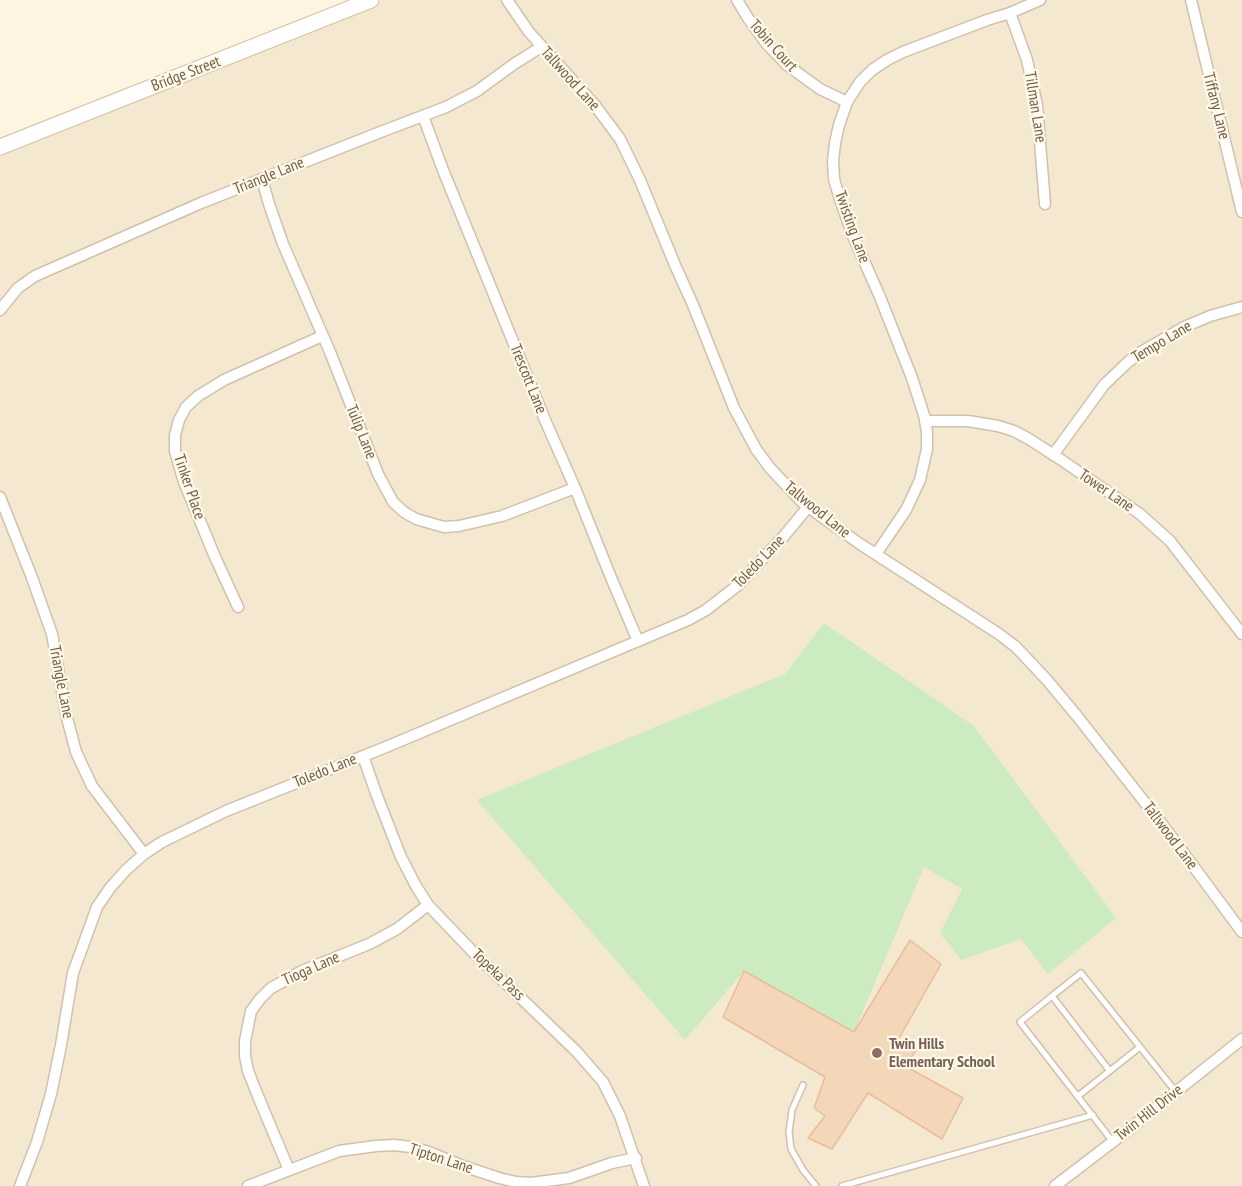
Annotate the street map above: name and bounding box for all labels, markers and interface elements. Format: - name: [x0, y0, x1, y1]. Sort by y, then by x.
- street label: Tobin Court: [745, 16, 801, 76]
- street label: Tallwood Lane: [536, 43, 604, 115]
- street label: Bridge Street: [149, 52, 223, 96]
- street label: Tillman Lane: [1020, 70, 1050, 144]
- street label: Tiffany Lane: [1198, 71, 1234, 141]
- street label: Triangle Lane: [231, 153, 307, 199]
- street label: Twisting Lane: [830, 188, 874, 266]
- street label: Tempo Lane: [1129, 317, 1195, 367]
- street label: Trescott Lane: [505, 341, 551, 417]
- street label: Tulip Lane: [341, 402, 381, 462]
- street label: Tinker Place: [169, 452, 209, 522]
- street label: Tower Lane: [1075, 466, 1137, 516]
- street label: Tallwood Lane: [780, 478, 854, 542]
- street label: Toledo Lane: [729, 531, 789, 593]
- street label: Triangle Lane: [45, 644, 77, 720]
- street label: Toledo Lane: [291, 750, 359, 792]
- street label: Tallwood Lane: [1138, 798, 1202, 874]
- street label: Topeka Pass: [468, 945, 528, 1005]
- street label: Tioga Lane: [279, 948, 343, 990]
- place label: Twin Hills Elementary School: [889, 1034, 995, 1072]
- marker: Twin Hills Elementary School: [870, 1046, 884, 1060]
- street label: Twin Hill Drive: [1111, 1081, 1187, 1145]
- street label: Tipton Lane: [407, 1140, 475, 1178]

